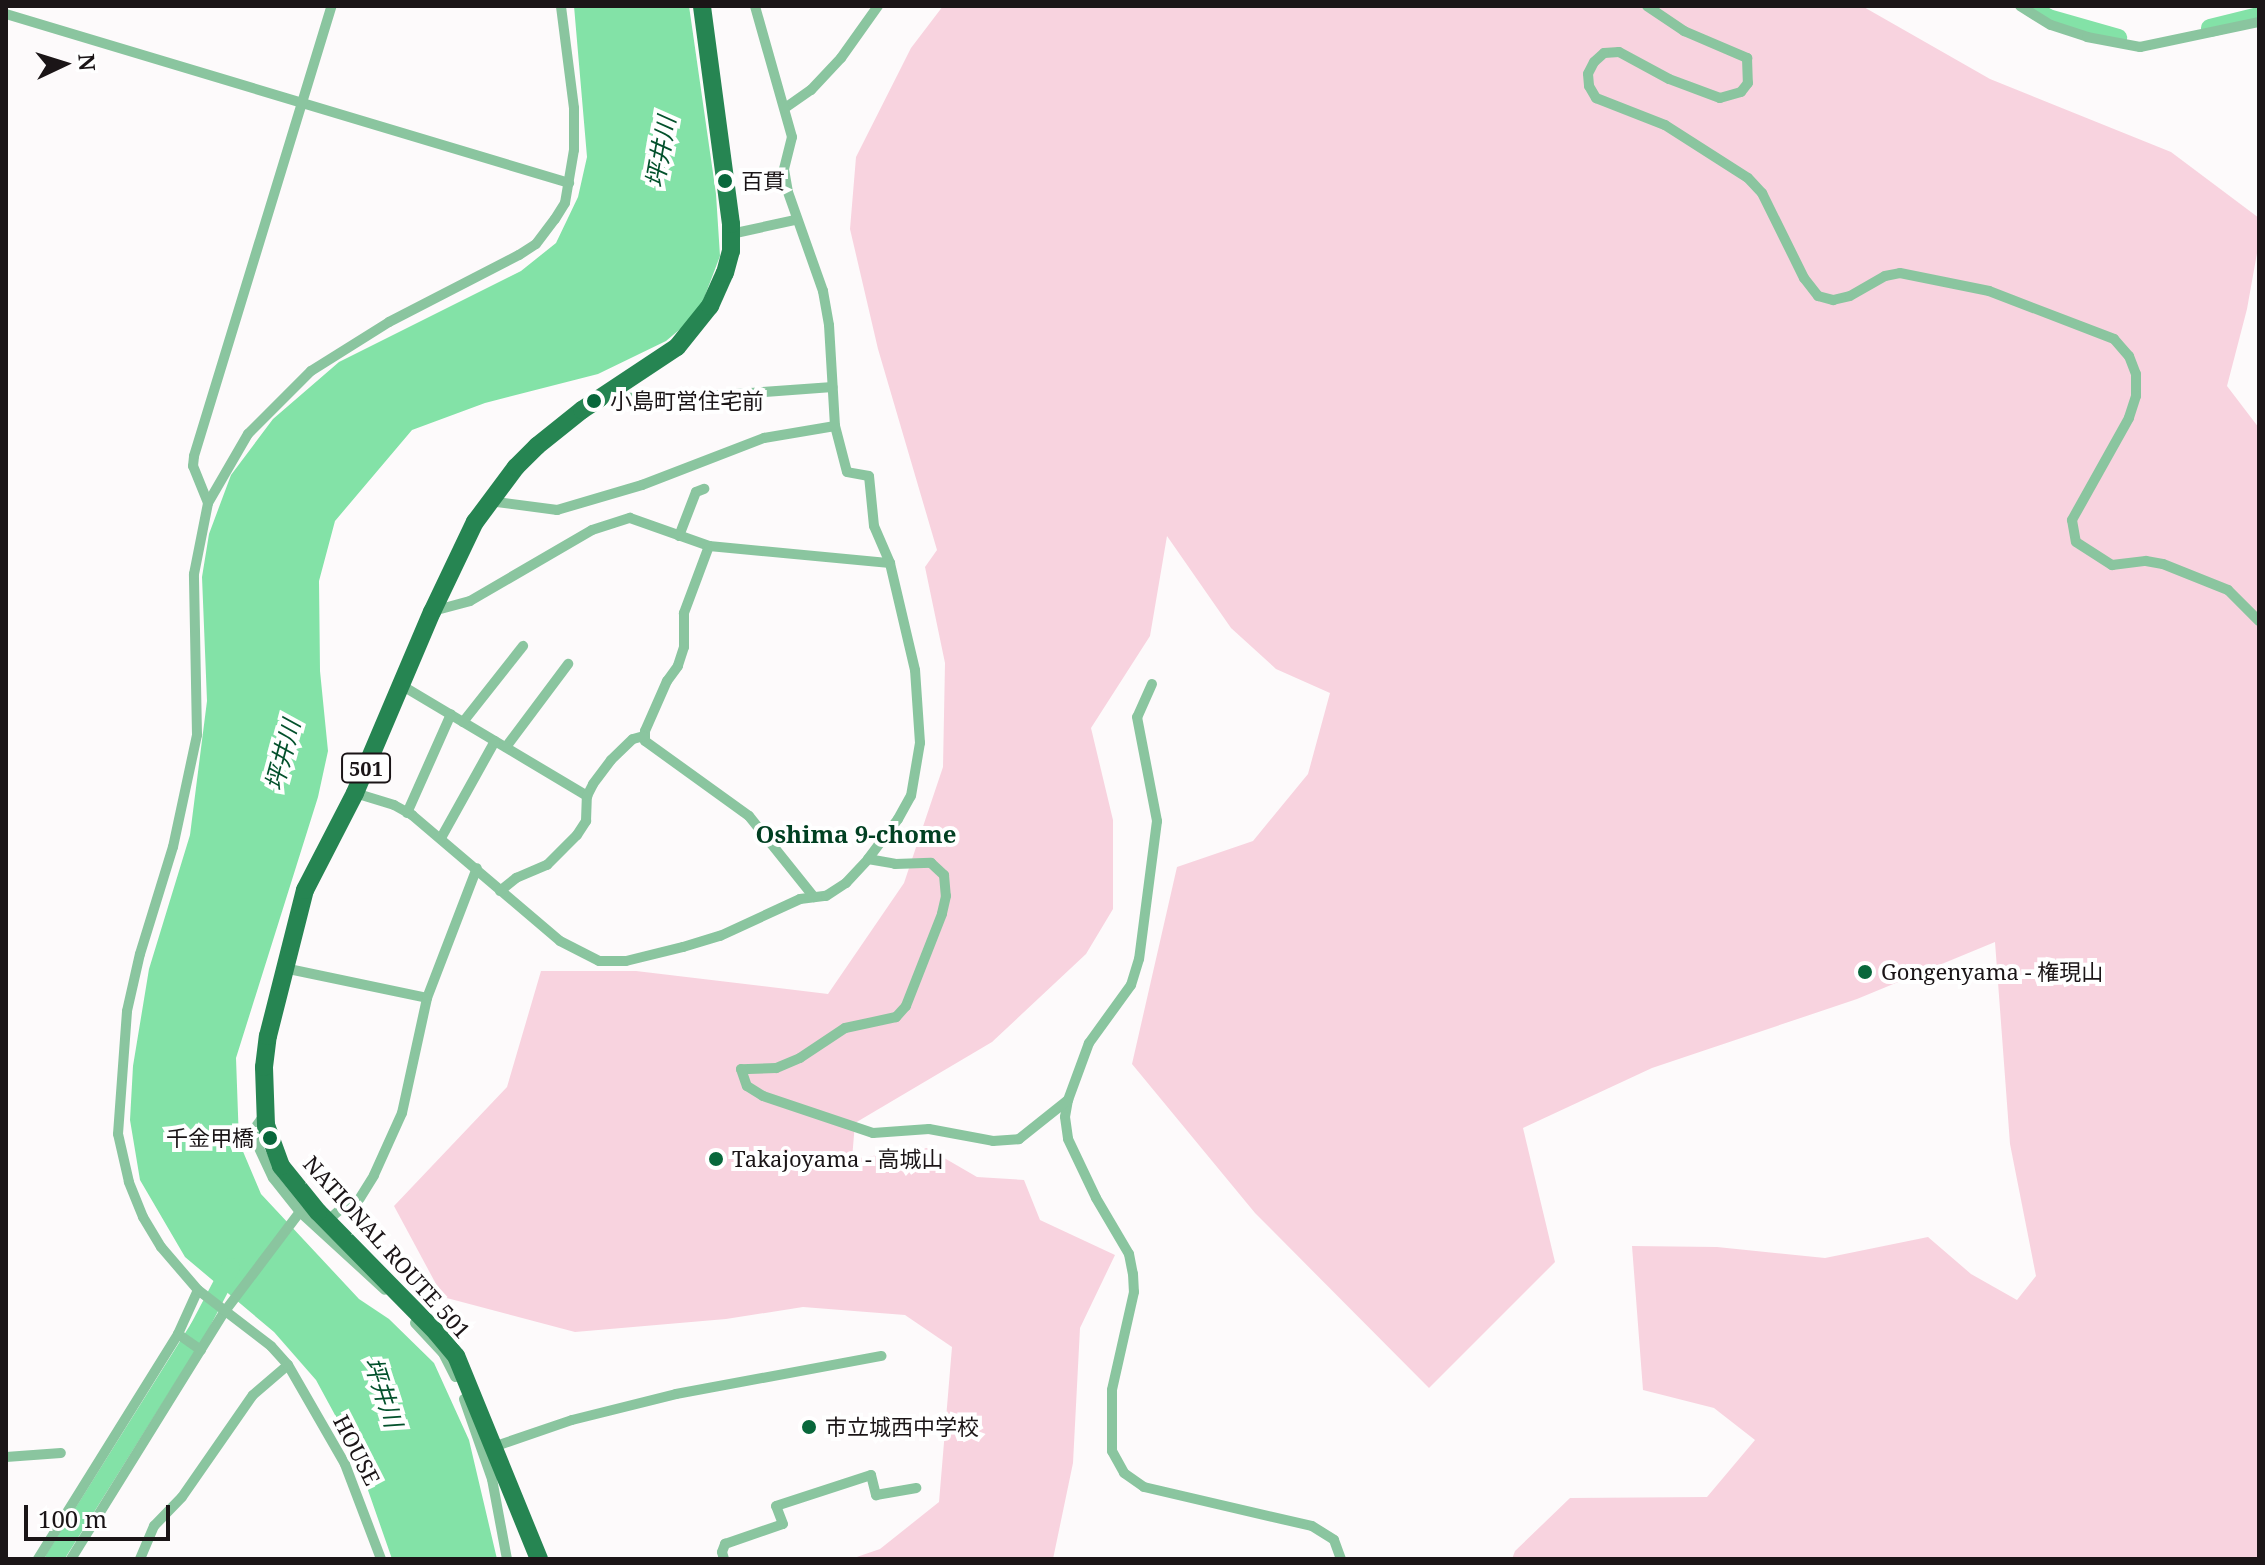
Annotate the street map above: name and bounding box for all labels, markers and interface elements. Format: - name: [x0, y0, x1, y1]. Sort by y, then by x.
- north arrow: [24, 24, 104, 104]
- text: N: [72, 53, 104, 72]
- water label: 坪井川: [640, 114, 680, 190]
- place label: 百貫: [741, 168, 785, 194]
- marker: 百貫: [716, 172, 734, 190]
- place label: 小島町営住宅前: [610, 388, 764, 414]
- marker: 小島町営住宅前: [585, 392, 603, 410]
- water label: 坪井川: [259, 716, 305, 794]
- road number: 501: [340, 752, 392, 784]
- district label: Oshima 9-chome: [756, 820, 956, 848]
- place label: Gongenyama - 権現山: [1881, 959, 2103, 985]
- marker: Gongenyama - 権現山: [1856, 963, 1874, 981]
- place label: 千金甲橋: [166, 1125, 254, 1151]
- marker: 千金甲橋: [261, 1129, 279, 1147]
- place label: Takajoyama - 高城山: [732, 1146, 944, 1172]
- street label: NATIONAL ROUTE 501: [298, 1150, 476, 1344]
- marker: Takajoyama - 高城山: [707, 1150, 725, 1168]
- water label: 坪井川: [359, 1353, 409, 1431]
- street label: HOUSE: [328, 1410, 386, 1490]
- place label: 市立城西中学校: [825, 1414, 979, 1440]
- marker: 市立城西中学校: [800, 1418, 818, 1436]
- scale bar: [28, 1489, 174, 1539]
- text: 100 m: [38, 1502, 107, 1535]

